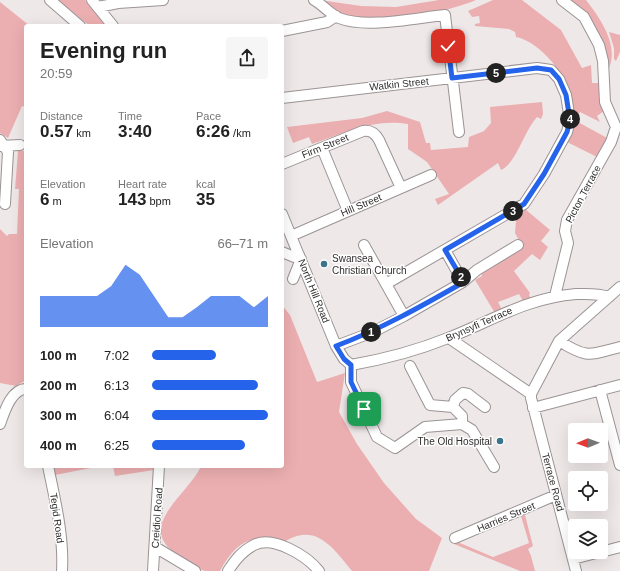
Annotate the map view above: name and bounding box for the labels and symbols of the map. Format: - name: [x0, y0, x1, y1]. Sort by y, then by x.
- pin: [431, 29, 465, 63]
- pin: 5: [486, 63, 506, 83]
- street label: Watkin Street: [369, 75, 429, 93]
- pin: 4: [560, 109, 580, 129]
- street label: Firm Street: [300, 132, 350, 160]
- street label: Picton Terrace: [563, 163, 603, 225]
- street label: Hill Street: [339, 191, 383, 219]
- pin: 3: [503, 201, 523, 221]
- place label: Swansea Christian Church: [332, 253, 406, 276]
- street label: North Hill Road: [296, 258, 332, 324]
- marker: Swansea Christian Church: [319, 259, 329, 269]
- pin: 2: [451, 267, 471, 287]
- street label: Brynsyfi Terrace: [444, 304, 514, 344]
- pin: 1: [361, 322, 381, 342]
- pin: [347, 392, 381, 426]
- north arrow: [568, 423, 608, 463]
- place label: The Old Hospital: [418, 436, 492, 447]
- marker: The Old Hospital: [495, 436, 505, 446]
- street label: Terrace Road: [540, 452, 566, 512]
- street label: Creidiol Road: [149, 487, 165, 549]
- street label: Tegid Road: [48, 492, 66, 544]
- street label: Harries Street: [475, 500, 537, 534]

